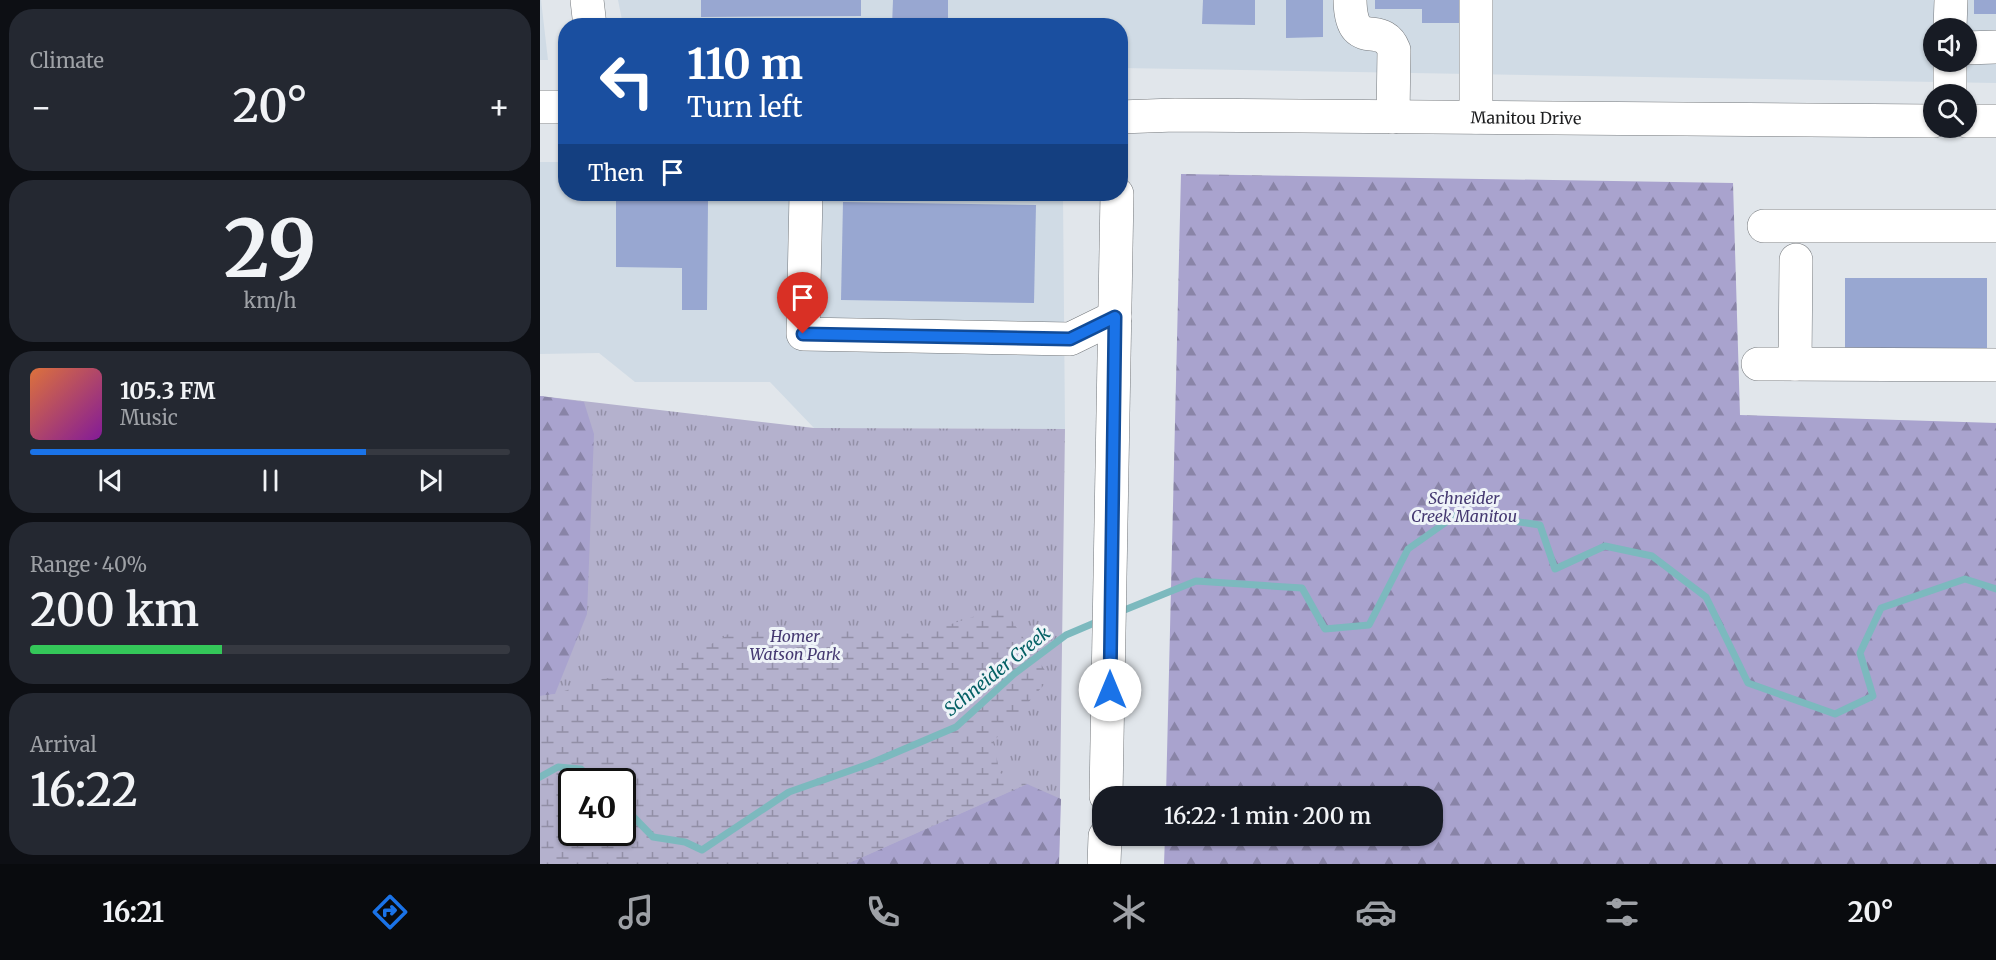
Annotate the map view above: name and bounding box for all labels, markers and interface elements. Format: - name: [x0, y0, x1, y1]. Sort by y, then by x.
- map controls: [1923, 18, 1977, 138]
- button: sound: [1923, 18, 1977, 72]
- text: 110 m: [687, 38, 803, 90]
- icon: left: [588, 42, 666, 120]
- text: Climate: [30, 48, 104, 73]
- text: 20°: [232, 78, 308, 134]
- button: search: [1923, 84, 1977, 138]
- text: −: [30, 87, 52, 128]
- text: +: [488, 87, 510, 128]
- text: Turn left: [687, 90, 802, 124]
- street label: Manitou Drive: [1471, 107, 1581, 128]
- icon: arrive: [656, 156, 689, 189]
- text: Then: [588, 159, 644, 187]
- text: 29: [224, 200, 316, 298]
- pin: [777, 272, 828, 334]
- icon: arrive: [786, 281, 819, 314]
- text: km/h: [244, 288, 296, 313]
- text: 105.3 FM: [120, 377, 215, 405]
- text: Music: [120, 405, 178, 430]
- icon: previous: [94, 464, 127, 497]
- icon: pause: [254, 464, 287, 497]
- icon: next: [414, 464, 447, 497]
- park label: Schneider Creek Manitou: [1411, 488, 1517, 526]
- text: Range · 40%: [30, 552, 147, 577]
- text: 200 km: [30, 582, 199, 638]
- water label: Schneider Creek: [939, 621, 1055, 721]
- park label: Homer Watson Park: [749, 626, 841, 664]
- position arrow: [1078, 658, 1142, 722]
- text: Arrival: [30, 732, 97, 757]
- text: 16:22: [30, 762, 138, 818]
- speed limit sign: 40: [558, 768, 636, 846]
- text: 16:22 · 1 min · 200 m: [1164, 802, 1371, 830]
- icon: directions: [369, 891, 411, 933]
- icon: music: [615, 891, 657, 933]
- icon: phone: [862, 891, 904, 933]
- icon: climate: [1108, 891, 1150, 933]
- icon: car: [1355, 891, 1397, 933]
- icon: filters: [1601, 891, 1643, 933]
- text: 16:21: [102, 895, 164, 929]
- text: 20°: [1848, 895, 1894, 929]

